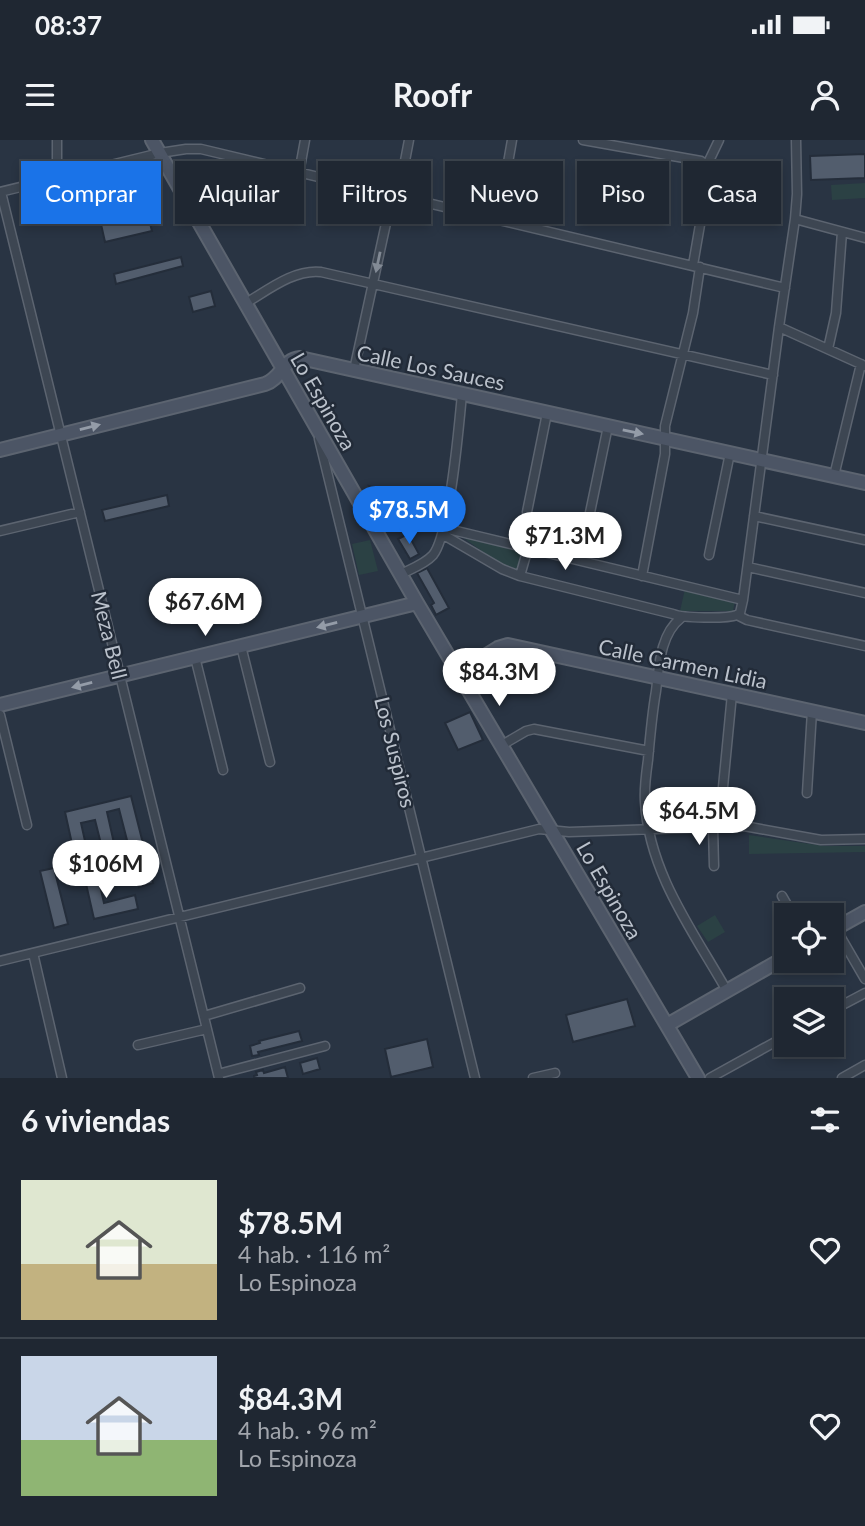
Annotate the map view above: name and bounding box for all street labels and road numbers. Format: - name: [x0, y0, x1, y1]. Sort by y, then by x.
- street label: Calle Los Sauces: [355, 339, 507, 395]
- street label: Lo Espinoza: [286, 348, 362, 454]
- street label: Meza Bell: [87, 588, 133, 682]
- street label: Calle Carmen Lidia: [597, 633, 769, 693]
- street label: Los Suspiros: [370, 694, 422, 810]
- street label: Lo Espinoza: [572, 837, 648, 943]

